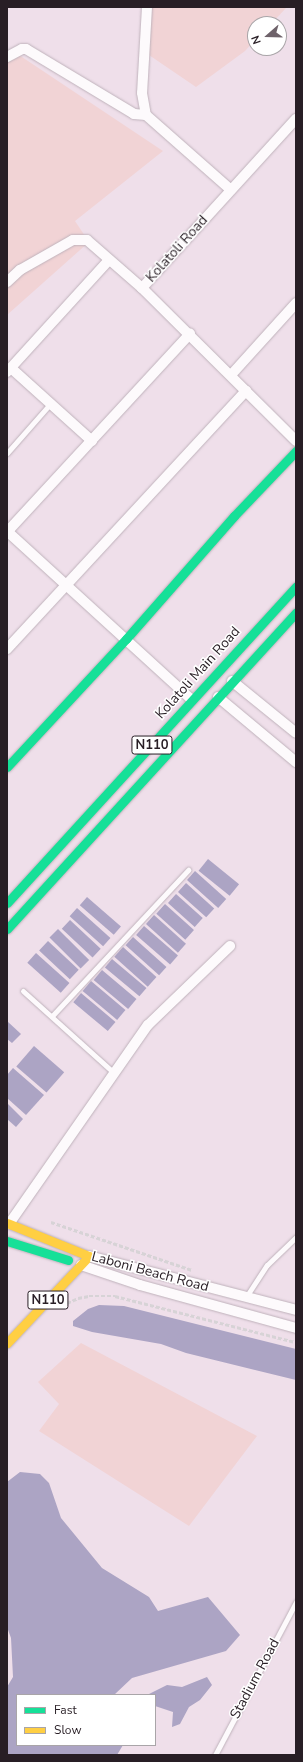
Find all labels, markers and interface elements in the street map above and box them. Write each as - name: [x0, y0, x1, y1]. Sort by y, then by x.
- north arrow: [247, 16, 287, 56]
- text: N: [248, 34, 265, 46]
- street label: Kolatoli Road: [143, 212, 211, 286]
- street label: Kolatoli Main Road: [152, 623, 244, 723]
- road number: N110: [131, 734, 173, 756]
- street label: Laboni Beach Road: [90, 1248, 210, 1296]
- road number: N110: [27, 1289, 69, 1311]
- street label: Stadium Road: [227, 1636, 283, 1722]
- legend: [16, 1694, 156, 1746]
- text: Fast: [54, 1702, 77, 1718]
- text: Slow: [54, 1722, 82, 1738]

